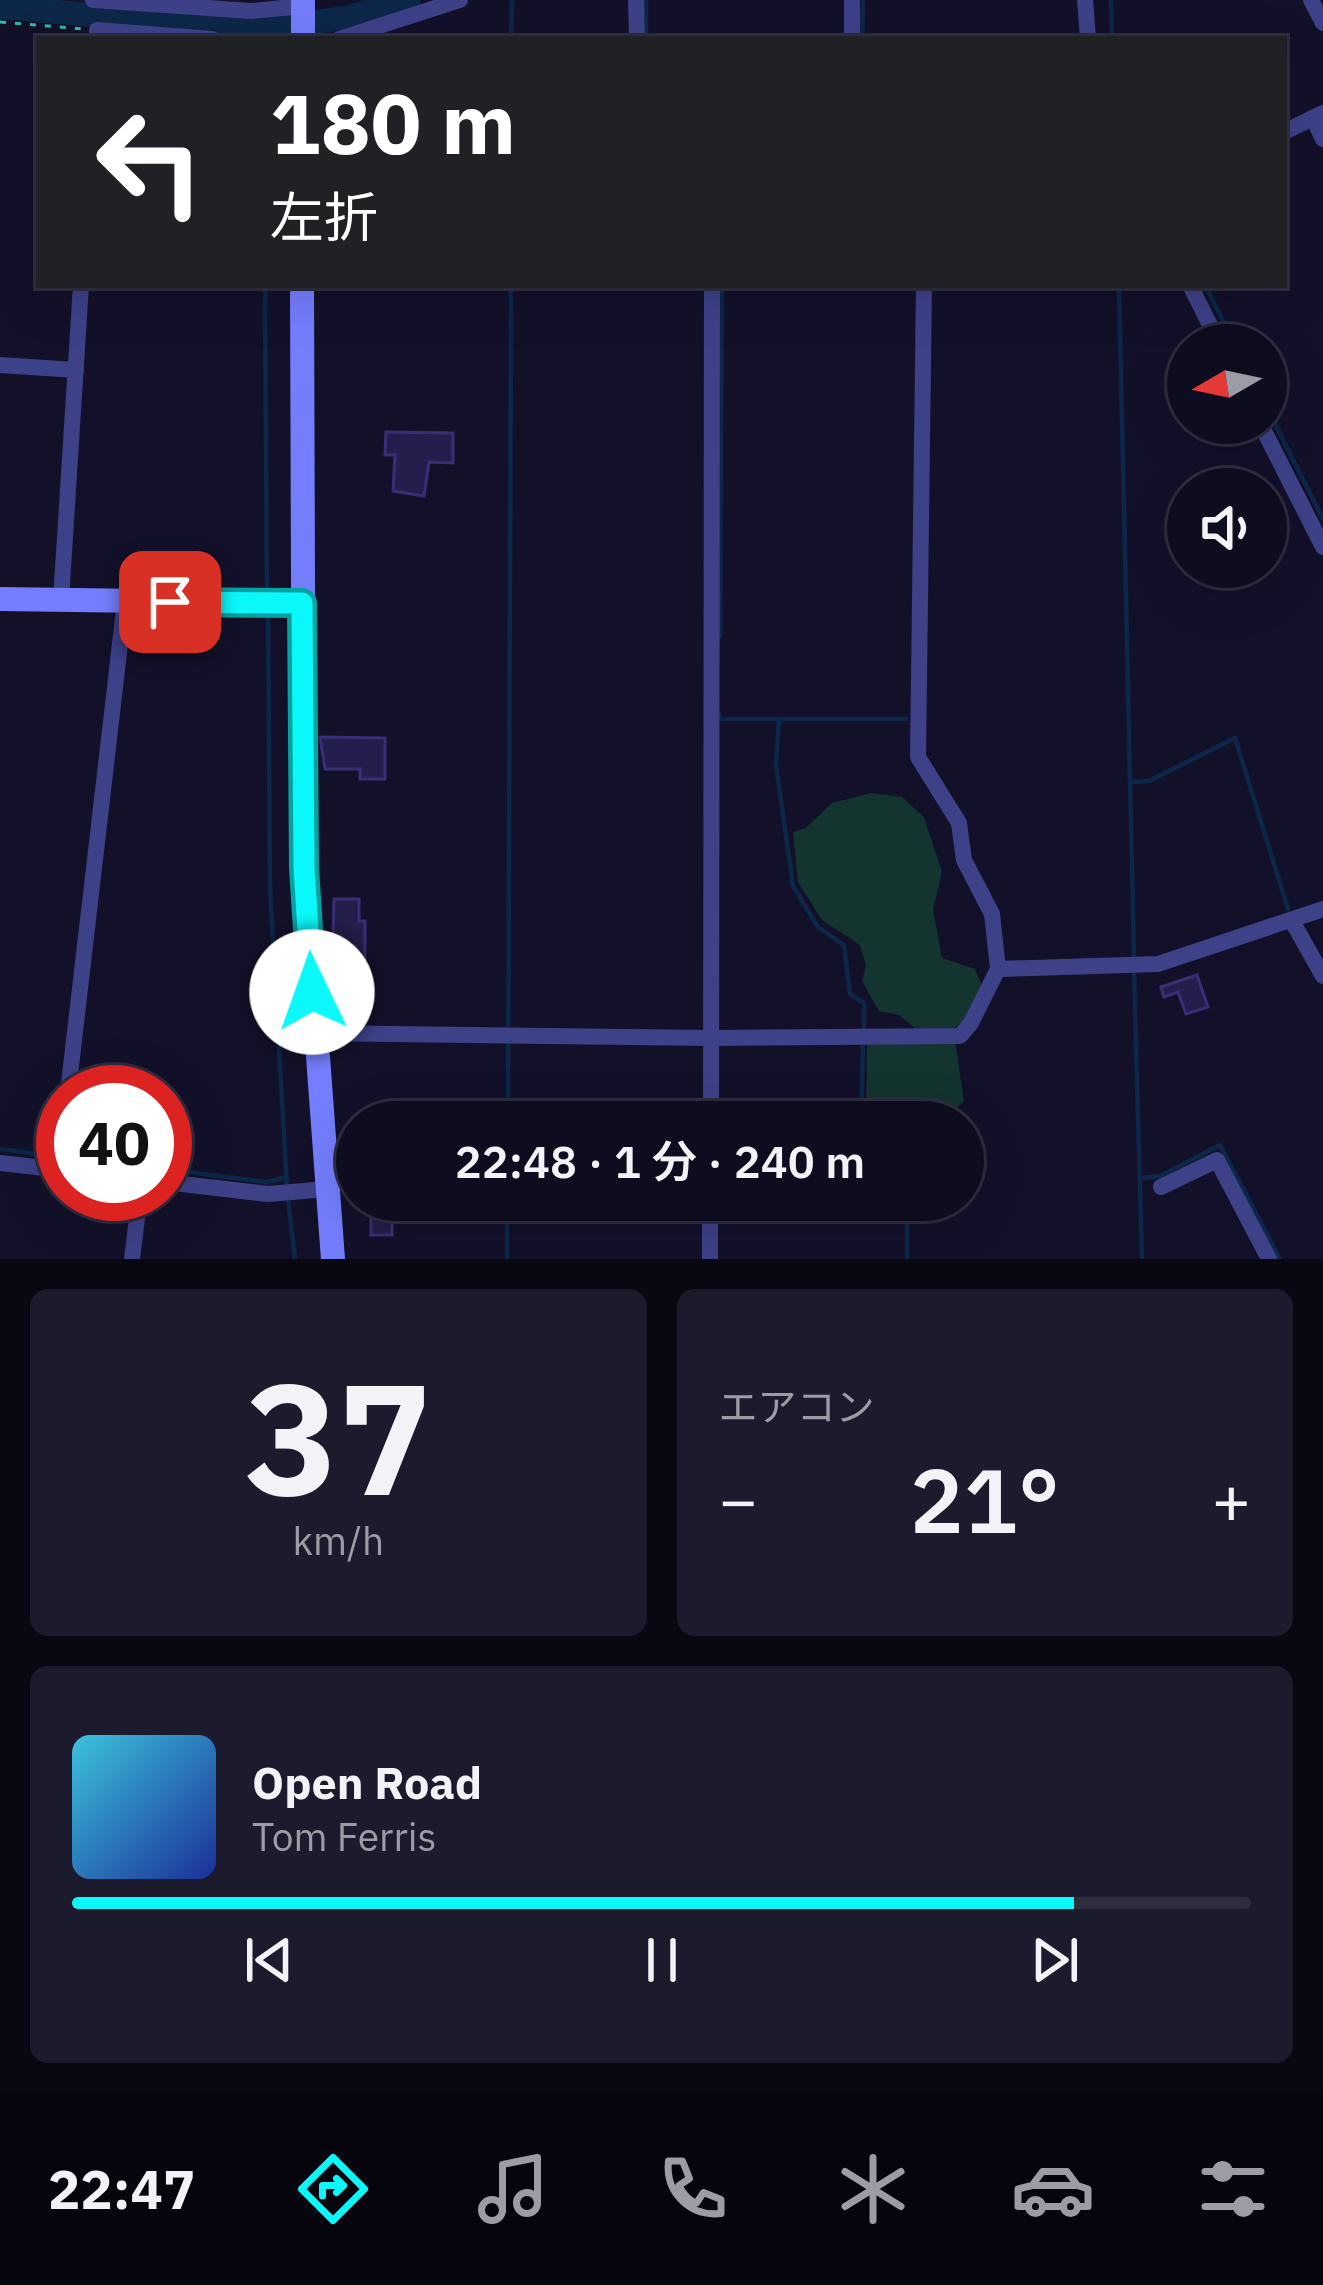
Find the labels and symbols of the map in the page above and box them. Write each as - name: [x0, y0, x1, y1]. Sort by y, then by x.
- north arrow: [1167, 324, 1287, 444]
- pin: [119, 551, 221, 653]
- position arrow: [249, 929, 375, 1055]
- speed limit sign: 40: [36, 1065, 192, 1221]

